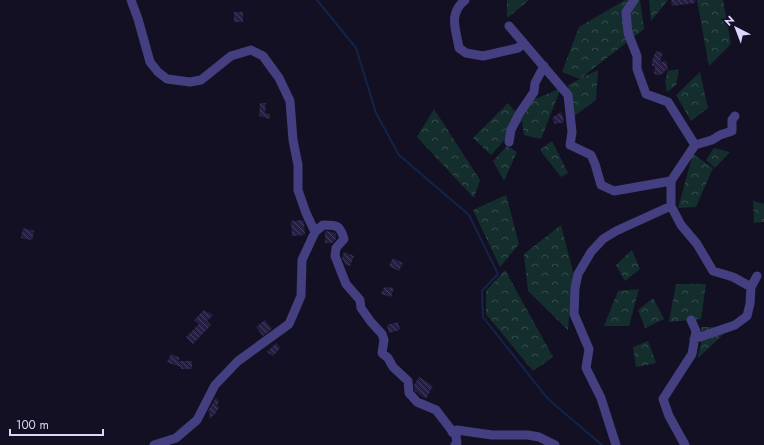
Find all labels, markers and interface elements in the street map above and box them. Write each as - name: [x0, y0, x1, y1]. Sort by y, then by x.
- north arrow: [716, 8, 756, 48]
- text: N: [721, 12, 738, 29]
- scale bar: [10, 411, 103, 437]
- text: 100 m: [16, 416, 49, 434]

